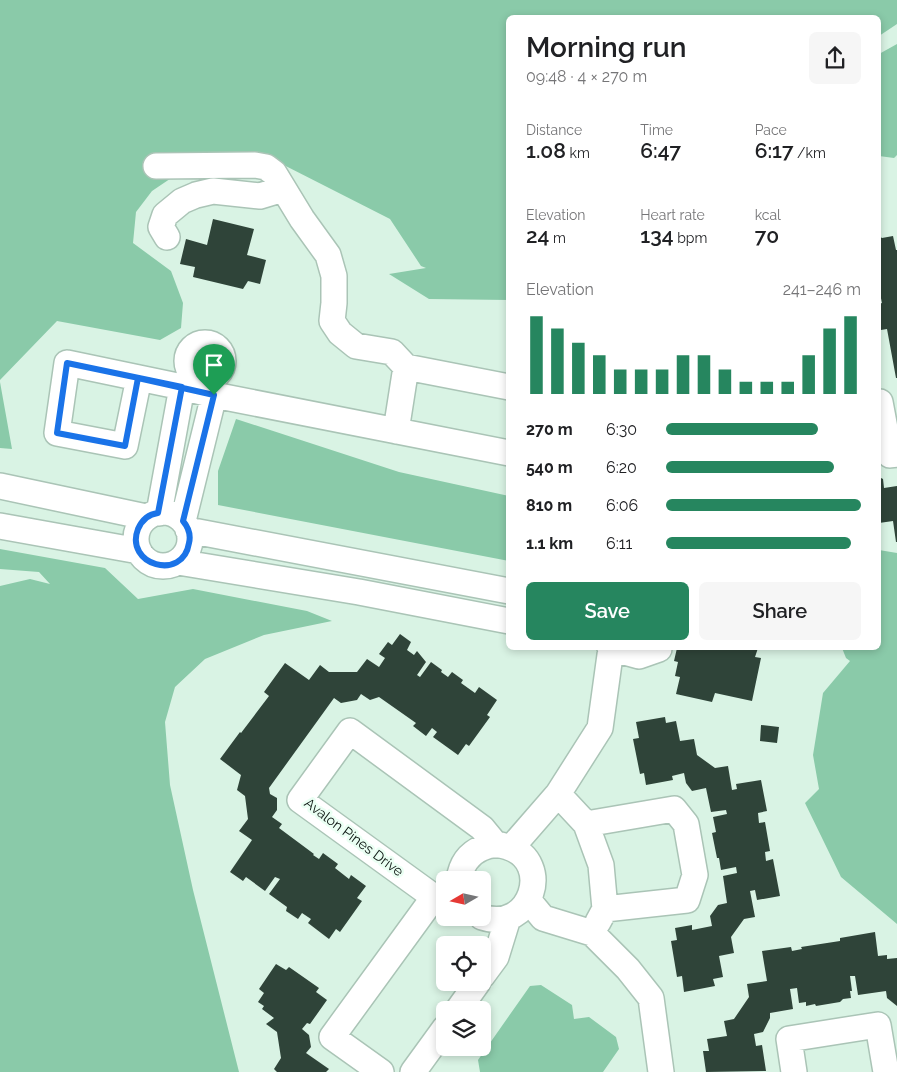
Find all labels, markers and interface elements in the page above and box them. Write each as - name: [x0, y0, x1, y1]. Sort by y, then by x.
- text: Morning run: [526, 31, 686, 64]
- button: share: [809, 32, 861, 84]
- text: 09:48 · 4 × 270 m: [526, 67, 647, 86]
- text: Distance: [526, 122, 582, 138]
- text: Time: [640, 122, 673, 138]
- text: Pace: [755, 122, 787, 138]
- text: 1.08: [526, 138, 566, 163]
- text: 6:47: [640, 138, 681, 163]
- text: 6:17: [755, 138, 794, 163]
- text: km: [566, 145, 590, 161]
- text: /km: [794, 145, 826, 161]
- text: Elevation: [526, 207, 585, 223]
- text: Heart rate: [640, 207, 705, 223]
- text: kcal: [755, 207, 781, 223]
- text: 24: [526, 223, 549, 248]
- text: 134: [640, 223, 674, 248]
- text: 70: [755, 223, 779, 248]
- text: m: [549, 230, 566, 246]
- text: bpm: [674, 230, 707, 246]
- text: Elevation: [526, 280, 594, 299]
- text: 241–246 m: [783, 280, 861, 299]
- pin: [193, 344, 235, 395]
- icon: arrive: [200, 351, 228, 379]
- text: 270 m: [526, 420, 573, 439]
- text: 6:30: [606, 420, 637, 439]
- text: 540 m: [526, 458, 573, 477]
- text: 6:20: [606, 458, 637, 477]
- text: 810 m: [526, 496, 572, 515]
- text: 6:06: [606, 496, 638, 515]
- text: 1.1 km: [526, 534, 573, 553]
- text: 6:11: [606, 534, 632, 553]
- button: Save: [526, 582, 689, 640]
- button: Share: [699, 582, 861, 640]
- street label: Avalon Pines Drive: [301, 795, 407, 879]
- north arrow: [436, 871, 491, 926]
- map controls: [436, 871, 491, 1056]
- button: locate: [436, 936, 491, 991]
- button: layers: [436, 1001, 491, 1056]

